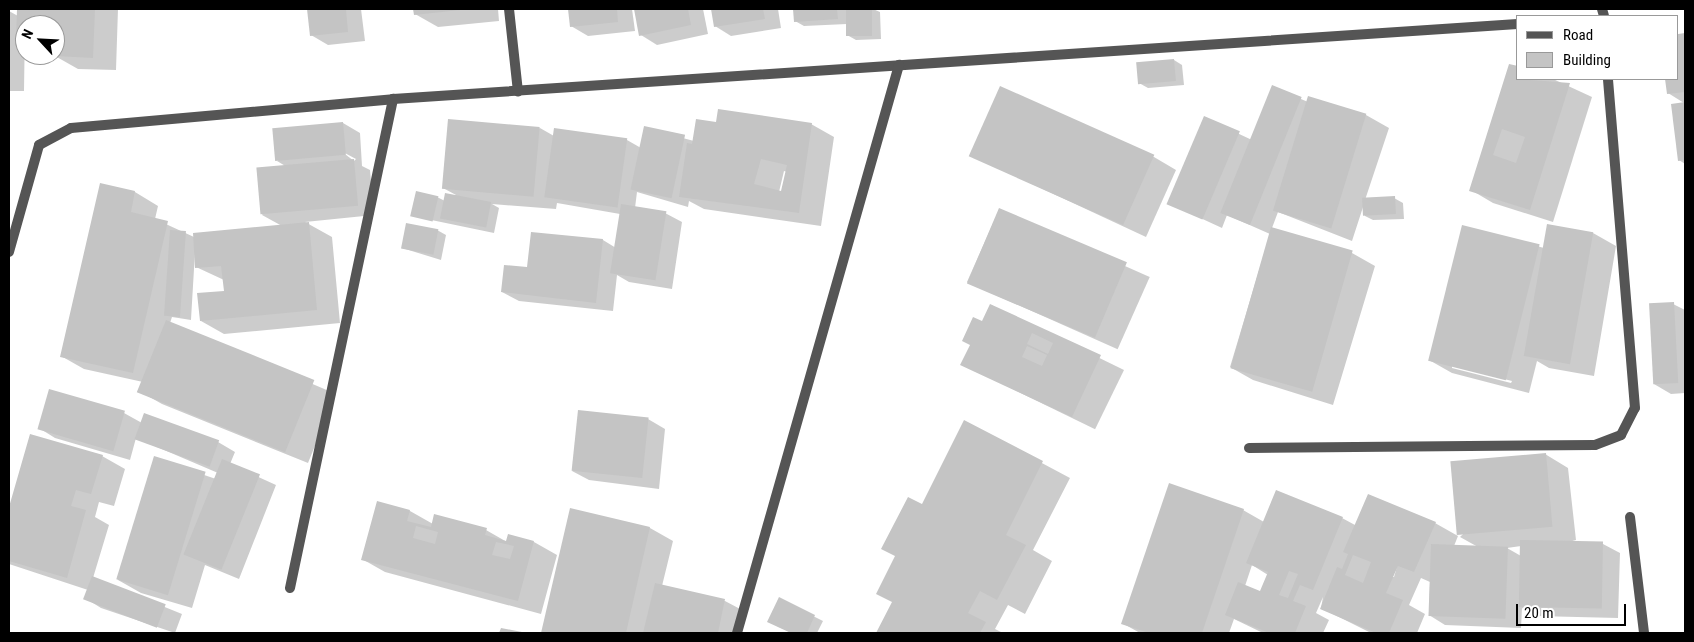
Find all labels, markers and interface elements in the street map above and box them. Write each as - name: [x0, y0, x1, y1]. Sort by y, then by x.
- north arrow: [15, 15, 65, 65]
- legend: [1516, 15, 1679, 80]
- text: Road: [1563, 26, 1593, 44]
- text: N: [18, 27, 36, 41]
- text: Building: [1563, 51, 1611, 69]
- scale bar: [1519, 594, 1629, 626]
- text: 20 m: [1524, 604, 1554, 622]

